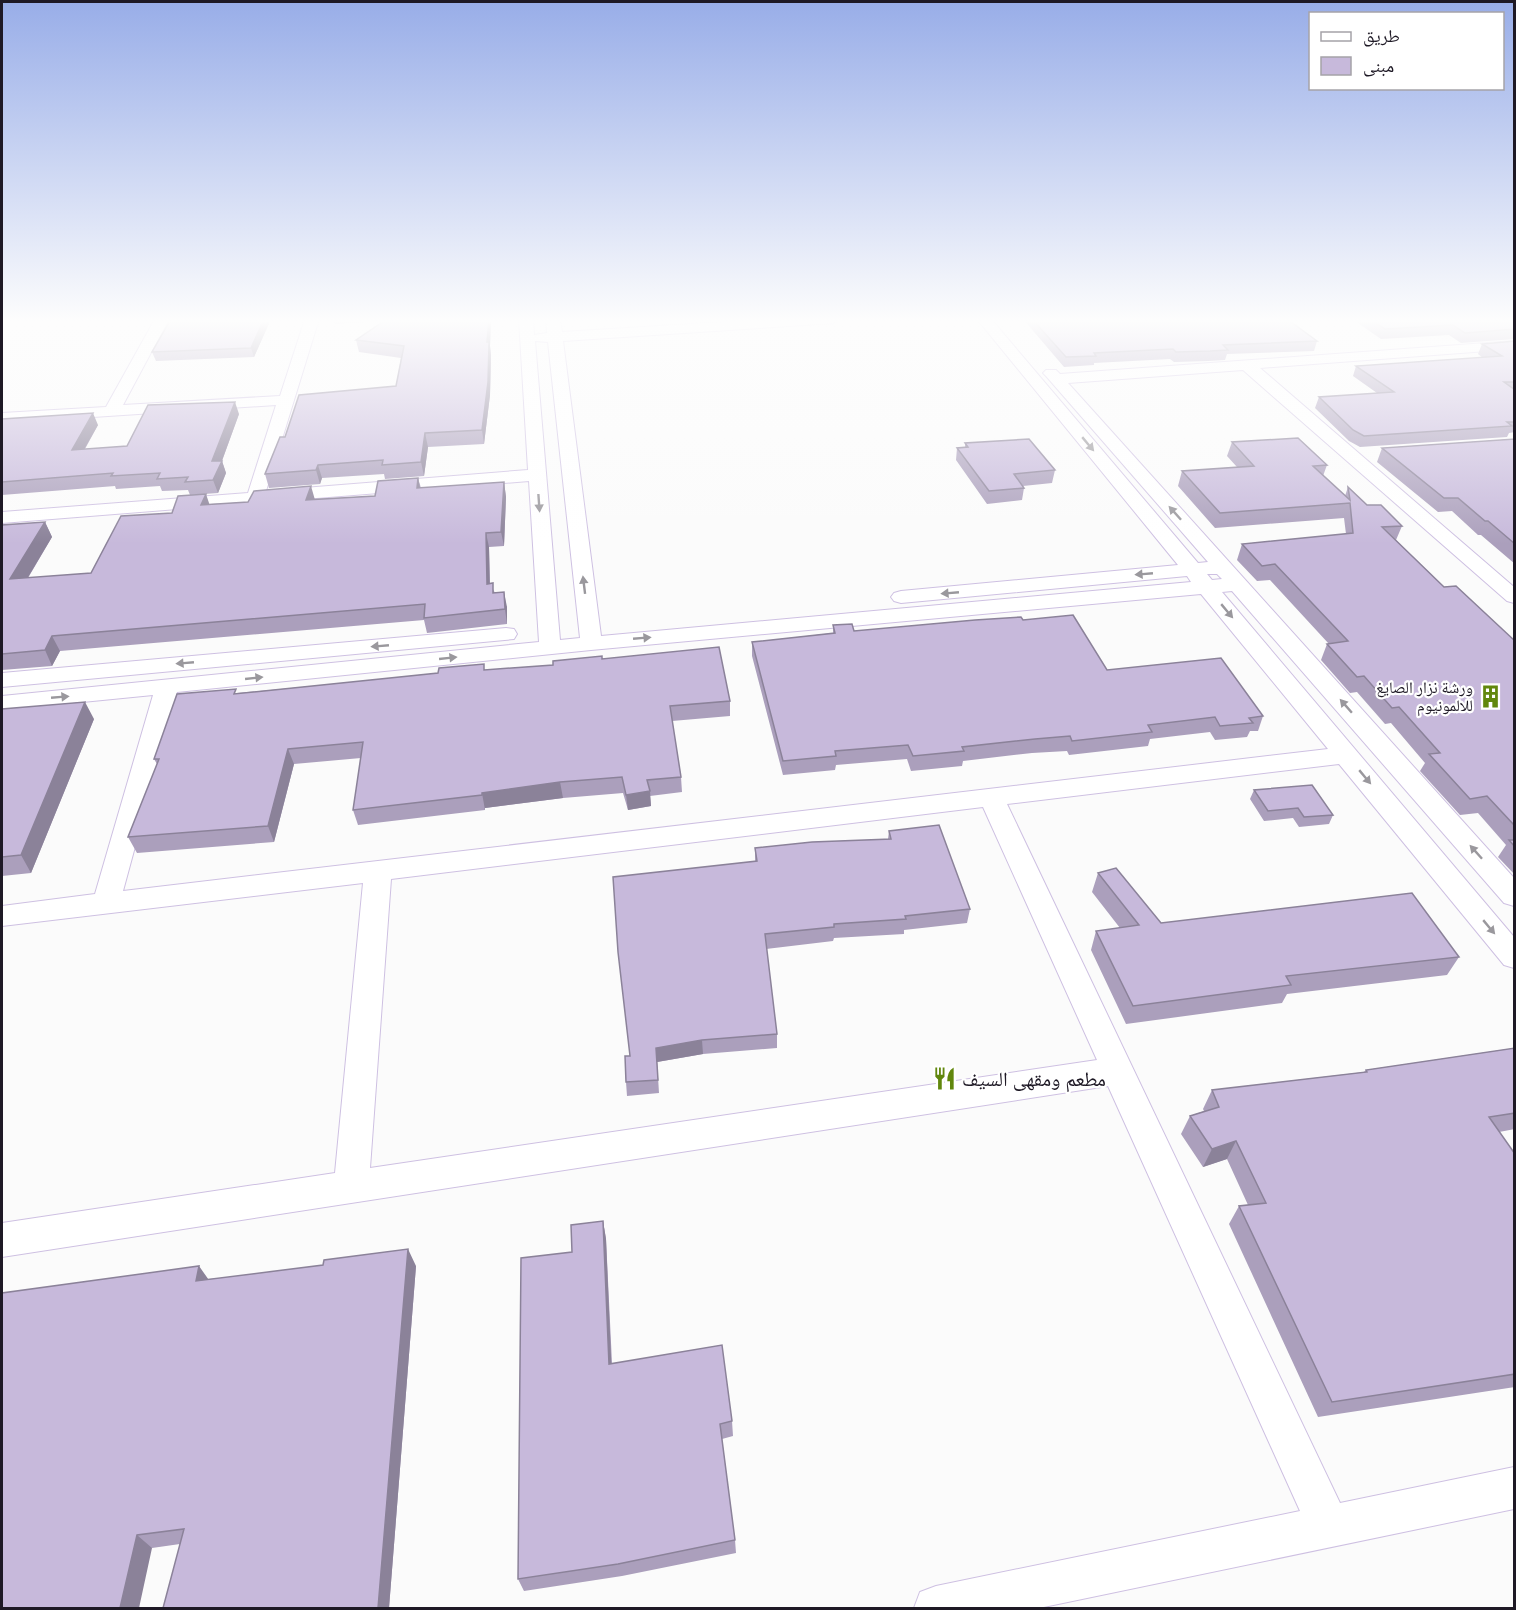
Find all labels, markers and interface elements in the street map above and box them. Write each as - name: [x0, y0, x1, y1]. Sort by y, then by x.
- legend: [1309, 12, 1504, 90]
- text: طريق: [1363, 26, 1400, 47]
- text: مبنى: [1363, 56, 1394, 77]
- one-way arrow: [1082, 437, 1094, 452]
- one-way arrow: [535, 493, 544, 512]
- one-way arrow: [1169, 506, 1182, 521]
- one-way arrow: [1135, 569, 1154, 579]
- one-way arrow: [580, 575, 589, 594]
- one-way arrow: [941, 588, 960, 597]
- one-way arrow: [1220, 603, 1233, 619]
- one-way arrow: [632, 633, 651, 643]
- one-way arrow: [370, 641, 389, 651]
- one-way arrow: [438, 653, 457, 663]
- one-way arrow: [176, 658, 195, 668]
- one-way arrow: [244, 673, 263, 683]
- place label: ورشة نزار الصايغ للالمونيوم: [1376, 679, 1473, 716]
- building icon: ورشة نزار الصايغ للالمونيوم: [1478, 683, 1504, 709]
- one-way arrow: [50, 692, 69, 702]
- one-way arrow: [1340, 698, 1353, 714]
- one-way arrow: [1358, 769, 1371, 785]
- one-way arrow: [1470, 845, 1483, 860]
- one-way arrow: [1482, 919, 1495, 934]
- restaurant icon: مطعم ومقهى السيف: [931, 1066, 957, 1092]
- place label: مطعم ومقهى السيف: [962, 1068, 1106, 1093]

